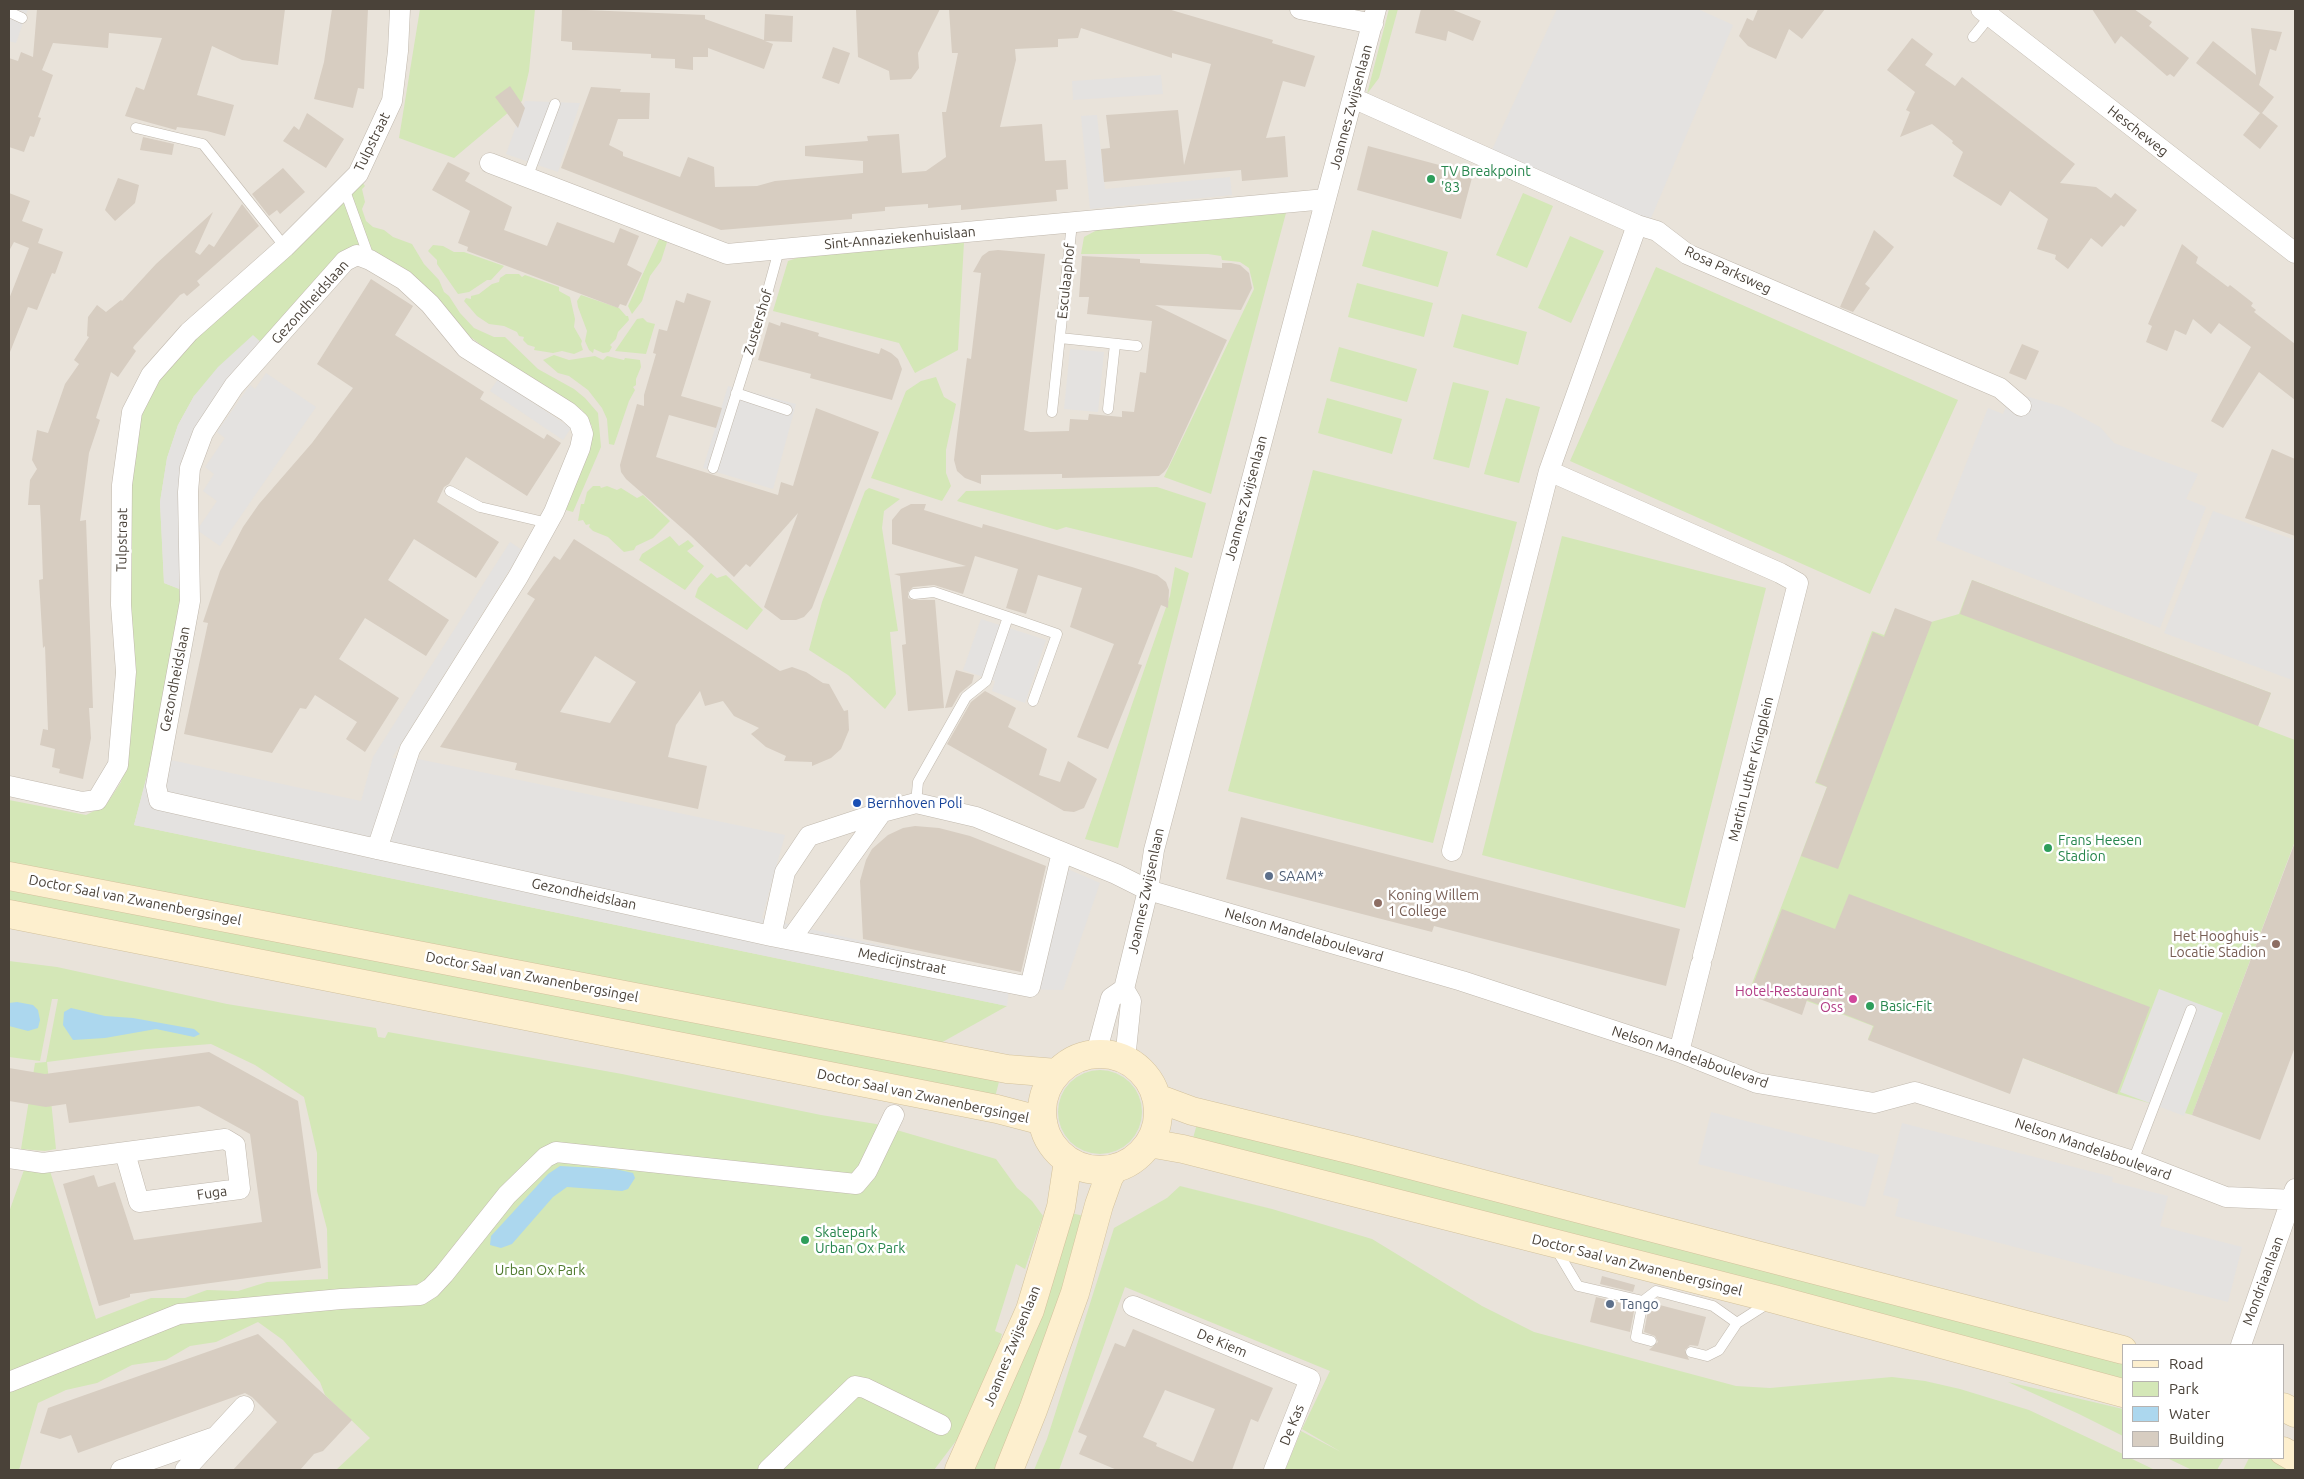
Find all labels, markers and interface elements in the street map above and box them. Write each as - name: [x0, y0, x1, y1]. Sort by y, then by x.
- street label: Joannes Zwijsenlaan: [1326, 43, 1376, 171]
- street label: Hescheweg: [2104, 102, 2172, 160]
- street label: Tulpstraat: [350, 110, 394, 174]
- place label: TV Breakpoint '83: [1441, 163, 1531, 196]
- marker: TV Breakpoint '83: [1425, 173, 1437, 185]
- street label: Sint-Annaziekenhuislaan: [824, 223, 976, 253]
- street label: Esculaaphof: [1054, 242, 1078, 320]
- street label: Rosa Parksweg: [1682, 243, 1774, 297]
- street label: Gezondheidslaan: [268, 257, 352, 347]
- street label: Zustershof: [740, 287, 776, 357]
- street label: Joannes Zwijsenlaan: [1221, 434, 1271, 562]
- street label: Tulpstraat: [113, 508, 131, 572]
- street label: Gezondheidslaan: [157, 625, 193, 733]
- street label: Martin Luther Kingplein: [1725, 695, 1777, 843]
- place label: Bernhoven Poli: [867, 795, 962, 811]
- marker: Bernhoven Poli: [851, 797, 863, 809]
- street label: Joannes Zwijsenlaan: [1124, 826, 1168, 956]
- place label: Frans Heesen Stadion: [2058, 832, 2142, 864]
- marker: Frans Heesen Stadion: [2042, 842, 2054, 854]
- place label: SAAM*: [1279, 868, 1324, 884]
- marker: SAAM*: [1263, 870, 1275, 882]
- street label: Doctor Saal van Zwanenbergsingel: [27, 871, 243, 929]
- street label: Gezondheidslaan: [530, 875, 638, 913]
- place label: Koning Willem 1 College: [1388, 887, 1479, 920]
- marker: Koning Willem 1 College: [1372, 897, 1384, 909]
- street label: Nelson Mandelaboulevard: [1223, 904, 1385, 966]
- place label: Het Hooghuis - Locatie Stadion: [2169, 928, 2266, 960]
- marker: Het Hooghuis - Locatie Stadion: [2270, 938, 2282, 950]
- street label: Medicijnstraat: [856, 944, 948, 978]
- street label: Doctor Saal van Zwanenbergsingel: [424, 948, 640, 1006]
- place label: Hotel-Restaurant Oss: [1735, 983, 1843, 1016]
- marker: Hotel-Restaurant Oss: [1847, 993, 1859, 1005]
- place label: Basic-Fit: [1880, 998, 1932, 1014]
- marker: Basic-Fit: [1864, 1000, 1876, 1012]
- street label: Nelson Mandelaboulevard: [1610, 1022, 1770, 1092]
- street label: Doctor Saal van Zwanenbergsingel: [815, 1065, 1031, 1127]
- street label: Nelson Mandelaboulevard: [2013, 1114, 2173, 1184]
- street label: Fuga: [196, 1183, 228, 1203]
- place label: Skatepark Urban Ox Park: [815, 1224, 905, 1256]
- street label: Doctor Saal van Zwanenbergsingel: [1530, 1231, 1744, 1299]
- marker: Skatepark Urban Ox Park: [799, 1234, 811, 1246]
- street label: Mondriaanlaan: [2239, 1234, 2287, 1328]
- park label: Urban Ox Park: [495, 1262, 585, 1278]
- street label: Joannes Zwijsenlaan: [980, 1283, 1044, 1409]
- place label: Tango: [1620, 1296, 1659, 1312]
- marker: Tango: [1604, 1298, 1616, 1310]
- street label: De Kiem: [1194, 1325, 1250, 1361]
- legend: [2122, 1344, 2284, 1459]
- text: Road: [2169, 1355, 2204, 1372]
- text: Park: [2169, 1380, 2199, 1397]
- street label: De Kas: [1276, 1402, 1308, 1448]
- text: Water: [2169, 1405, 2210, 1422]
- text: Building: [2169, 1430, 2224, 1447]

